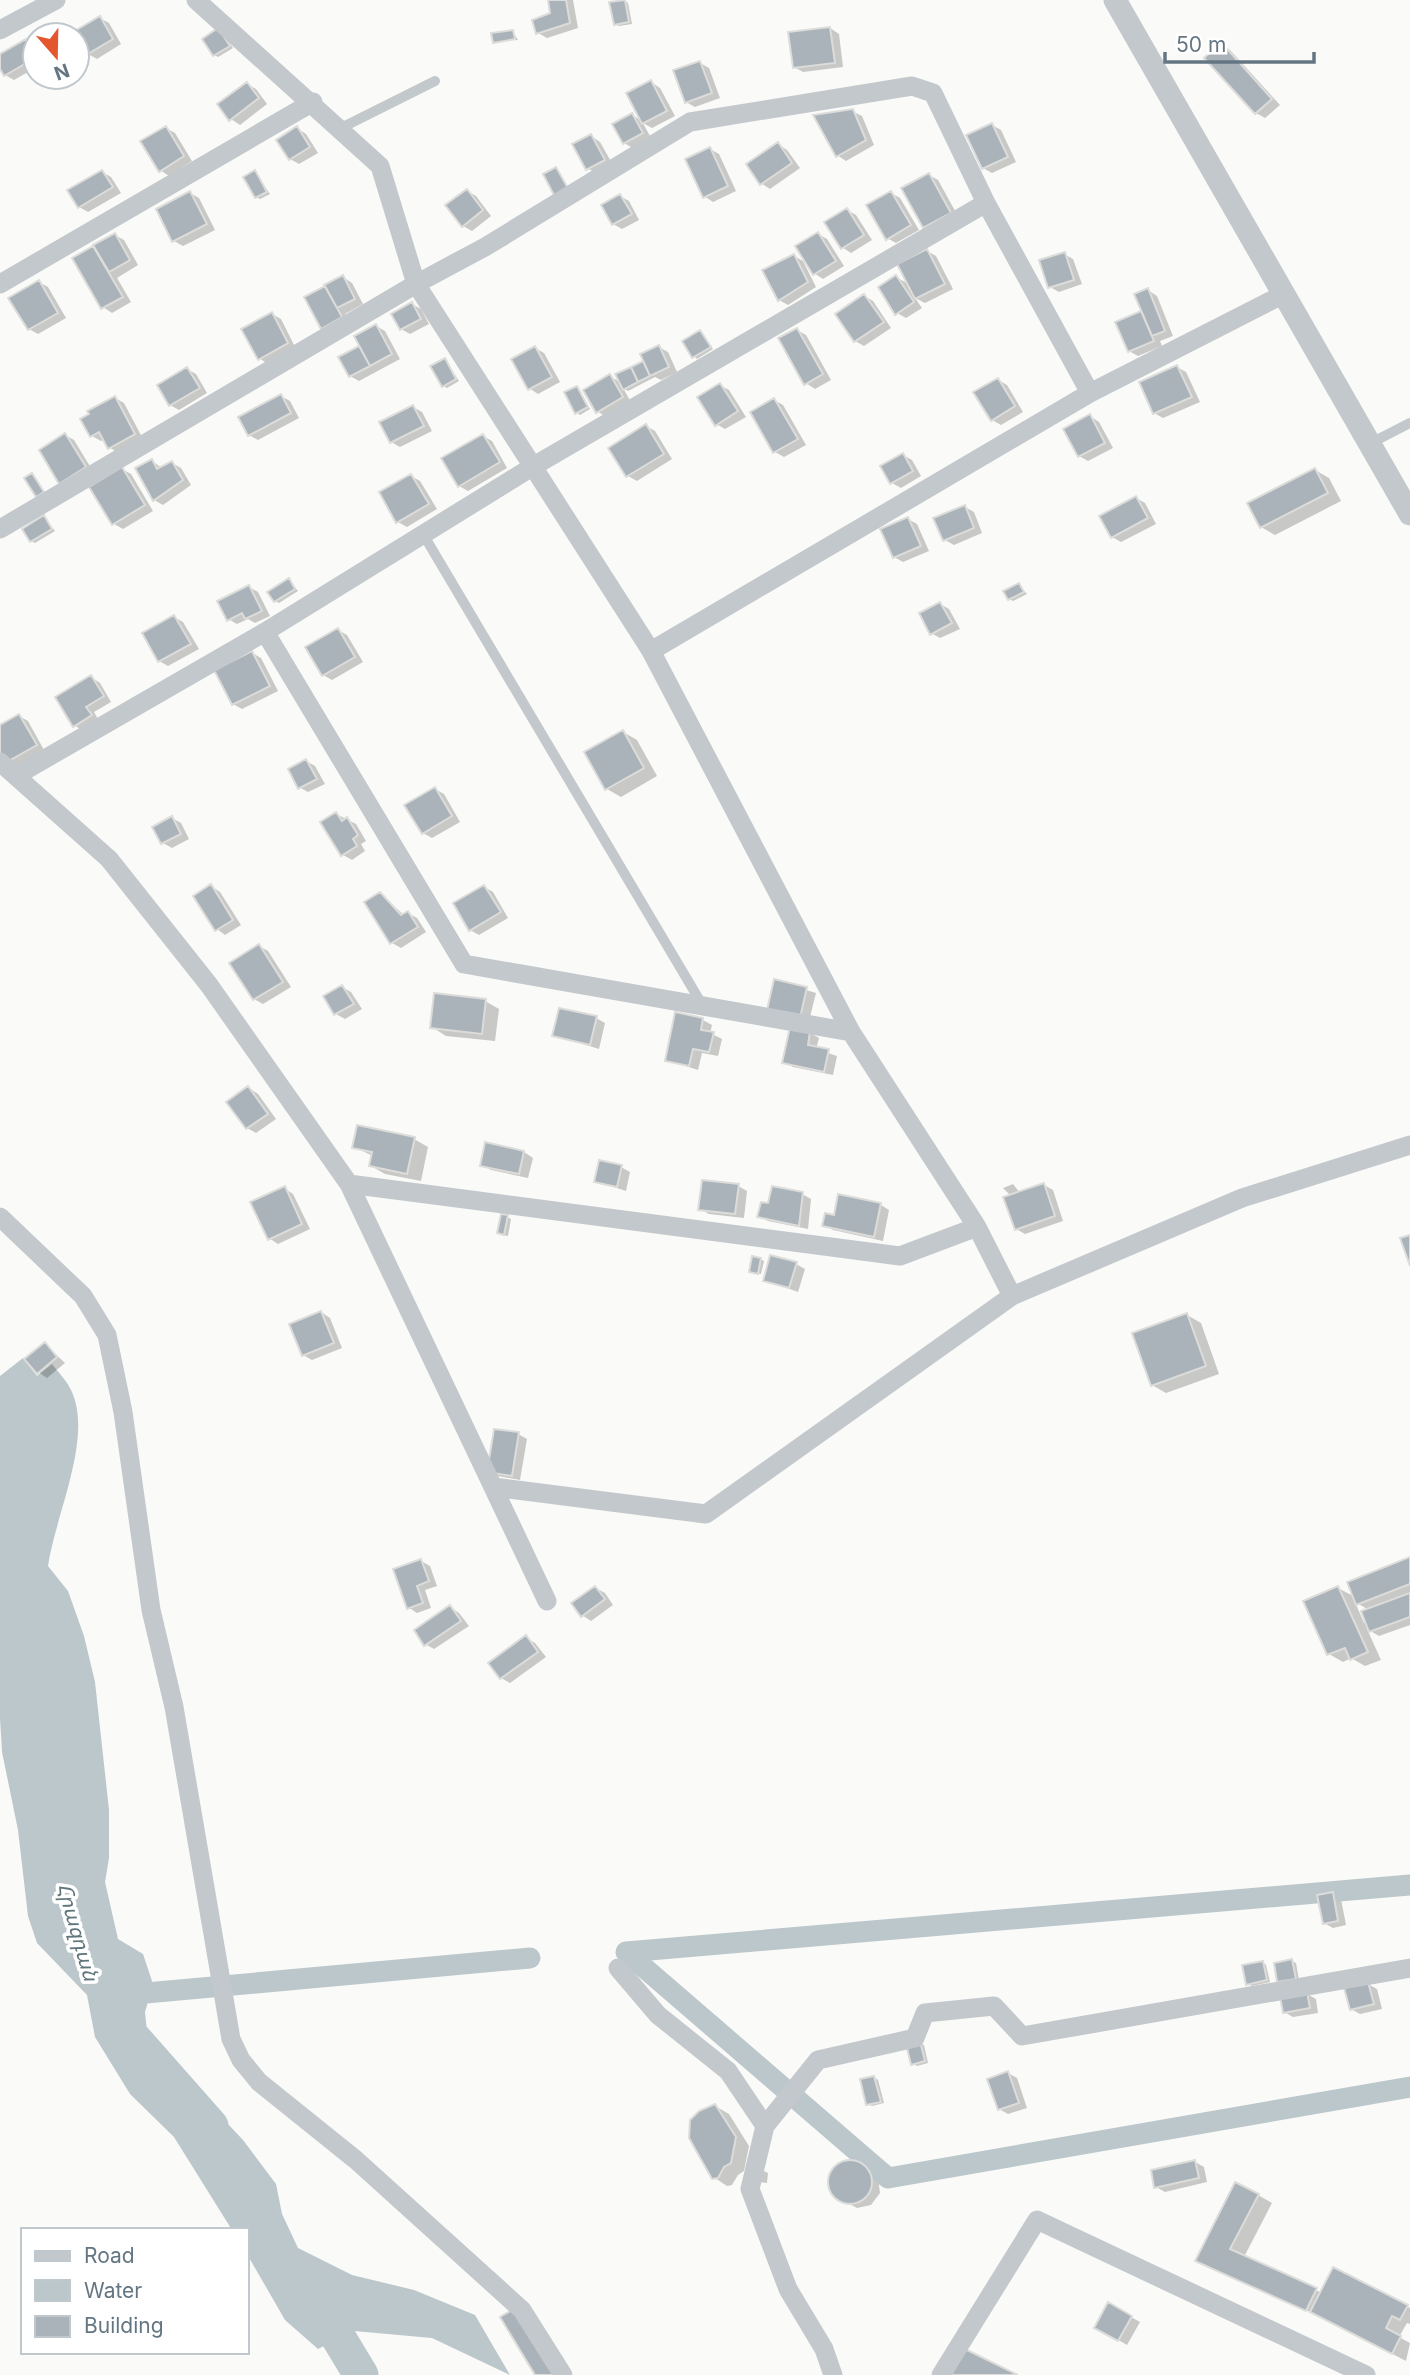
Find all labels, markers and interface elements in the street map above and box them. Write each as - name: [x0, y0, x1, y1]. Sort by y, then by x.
- north arrow: [21, 21, 91, 91]
- scale bar: [1165, 21, 1314, 65]
- text: 50 m: [1176, 32, 1226, 57]
- text: N: [51, 58, 72, 85]
- water label: Հրազդան: [52, 1880, 104, 1985]
- legend: [21, 2228, 248, 2354]
- text: Road: [84, 2243, 135, 2268]
- text: Water: [84, 2278, 142, 2303]
- text: Building: [84, 2313, 164, 2338]

